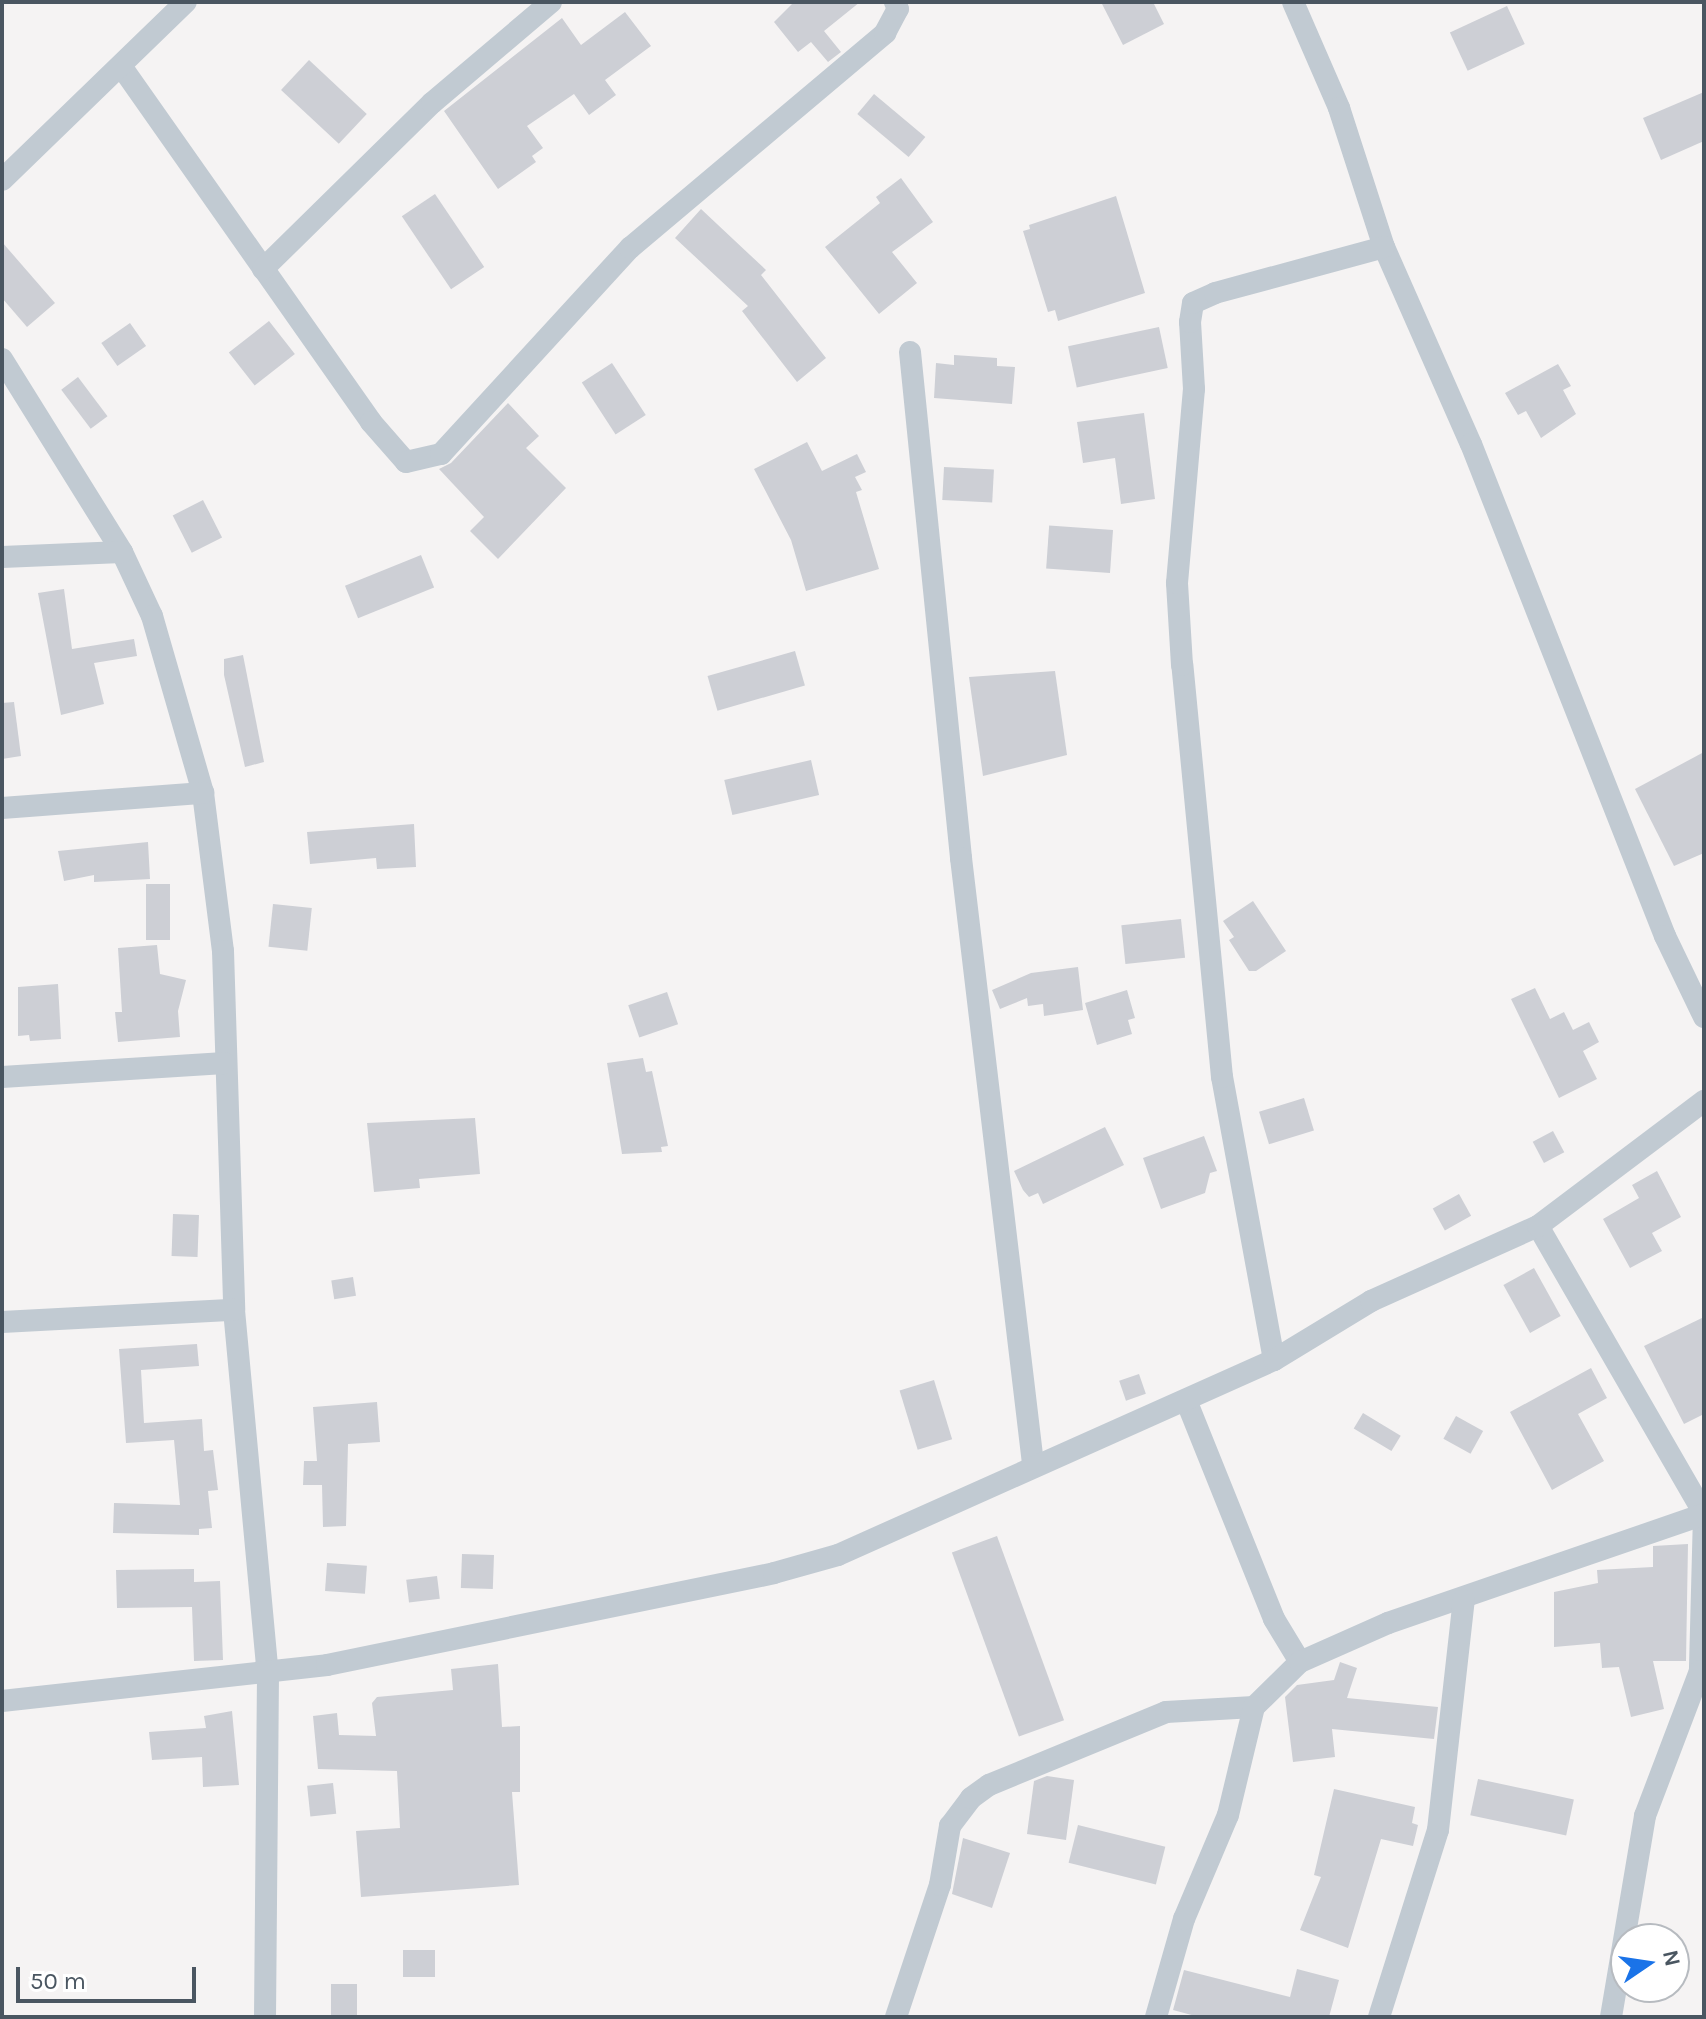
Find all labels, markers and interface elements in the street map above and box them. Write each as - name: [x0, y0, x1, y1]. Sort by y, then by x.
- north arrow: [1610, 1923, 1690, 2003]
- text: N: [1657, 1947, 1686, 1969]
- scale bar: [20, 1951, 200, 2001]
- text: 50 m: [30, 1967, 86, 1995]

